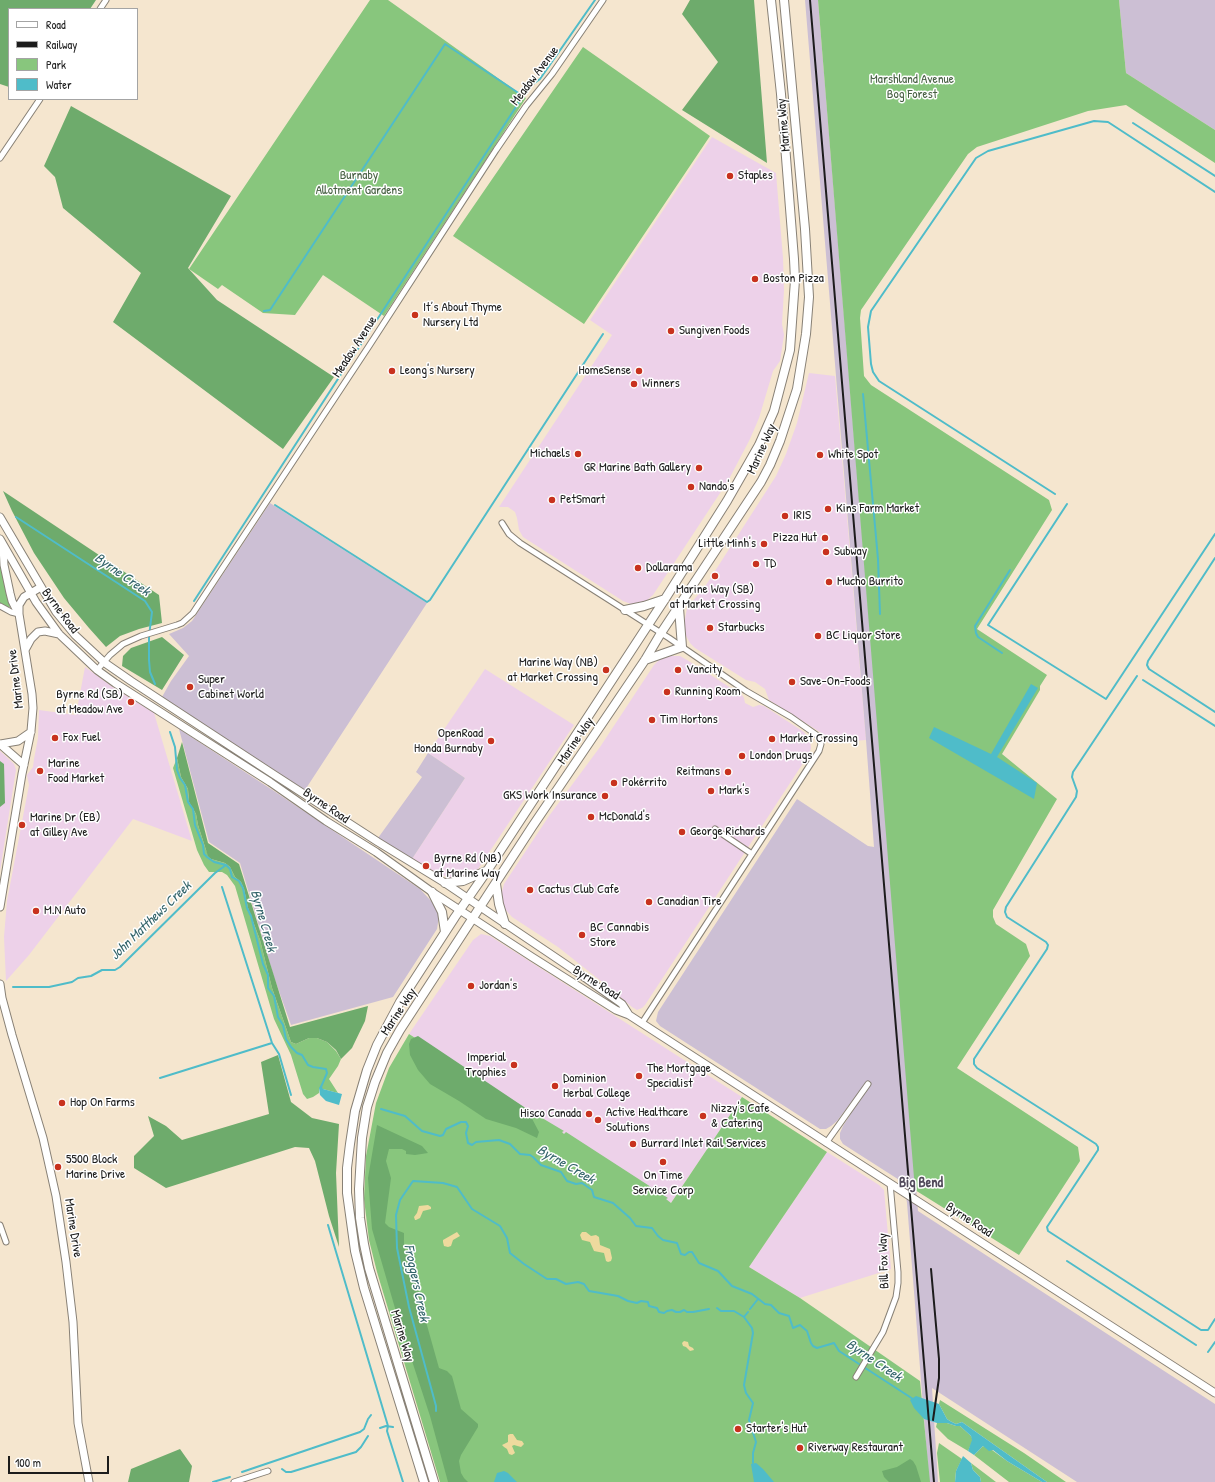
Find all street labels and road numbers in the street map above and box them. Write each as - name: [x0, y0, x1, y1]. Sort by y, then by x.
- street label: Meadow Avenue: [508, 43, 562, 109]
- street label: Marine Way: [774, 98, 794, 152]
- street label: Meadow Avenue: [329, 313, 381, 381]
- street label: Marine Way: [744, 421, 780, 477]
- street label: Byrne Road: [38, 585, 82, 637]
- street label: Marine Drive: [5, 649, 27, 709]
- street label: Marine Way: [555, 715, 597, 767]
- street label: Byrne Road: [300, 785, 352, 827]
- street label: Byrne Road: [570, 962, 622, 1004]
- street label: Marine Way: [378, 985, 420, 1039]
- street label: Marine Drive: [61, 1198, 85, 1258]
- street label: Byrne Road: [943, 1199, 995, 1241]
- street label: Bill Fox Way: [875, 1233, 893, 1289]
- street label: Marine Way: [387, 1308, 417, 1364]

